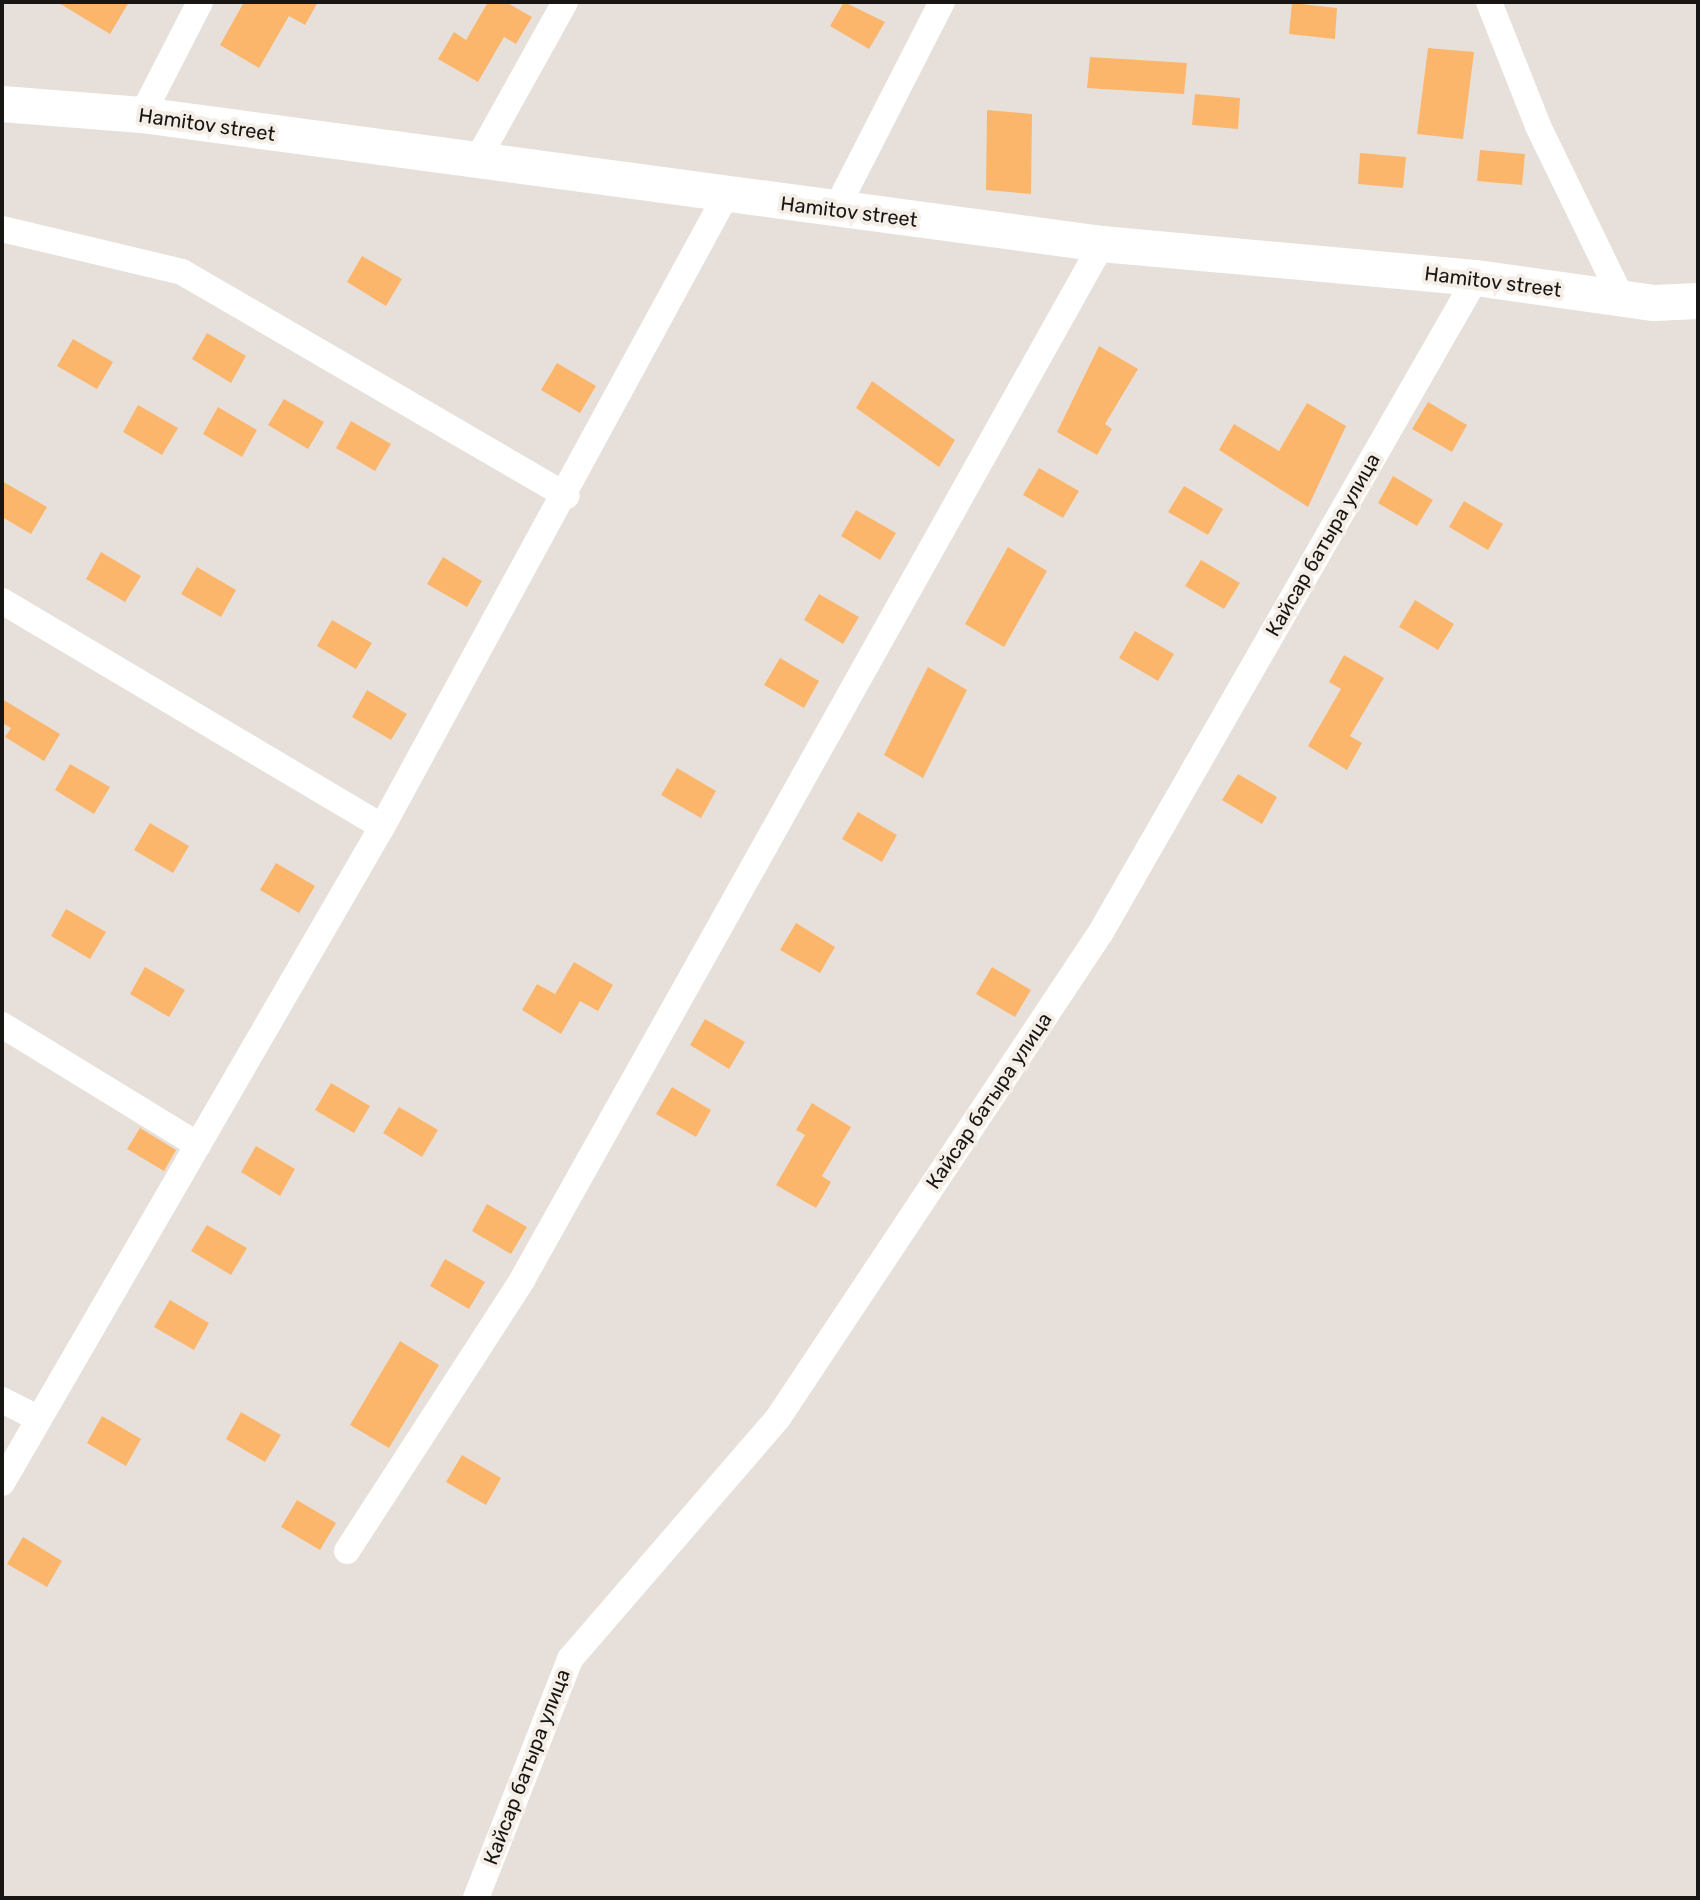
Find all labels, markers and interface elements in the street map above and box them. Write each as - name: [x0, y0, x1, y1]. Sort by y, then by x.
- street label: Hamitov street: [137, 103, 277, 147]
- street label: Hamitov street: [779, 192, 919, 232]
- street label: Hamitov street: [1423, 262, 1563, 302]
- street label: Кайсар батыра улица: [1261, 449, 1385, 641]
- street label: Кайсар батыра улица: [921, 1008, 1057, 1194]
- street label: Кайсар батыра улица: [479, 1666, 575, 1868]

